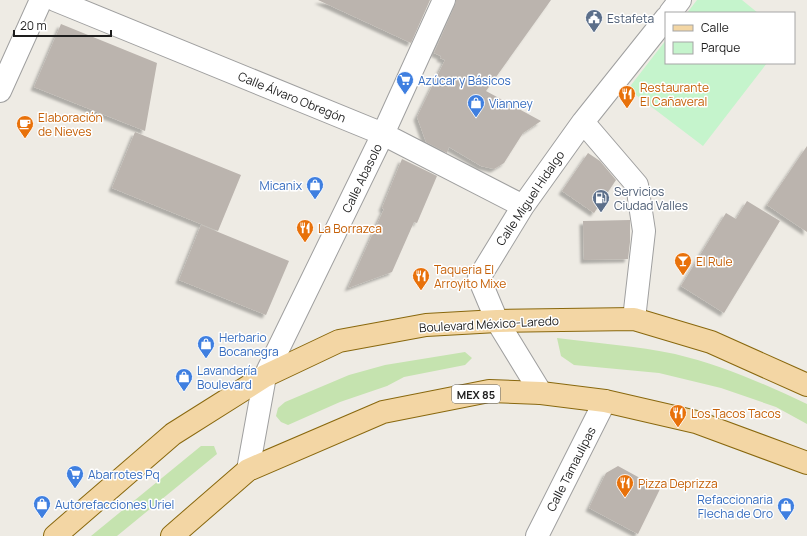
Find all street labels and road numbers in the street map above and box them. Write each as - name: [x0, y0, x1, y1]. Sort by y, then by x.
- street label: Calle Álvaro Obregón: [235, 68, 349, 126]
- street label: Calle Abasolo: [338, 141, 386, 215]
- street label: Calle Miguel Hidalgo: [492, 147, 568, 249]
- street label: Boulevard México-Laredo: [419, 312, 559, 336]
- road number: MEX 85: [452, 385, 500, 403]
- street label: Calle Tamaulipas: [542, 424, 600, 514]

